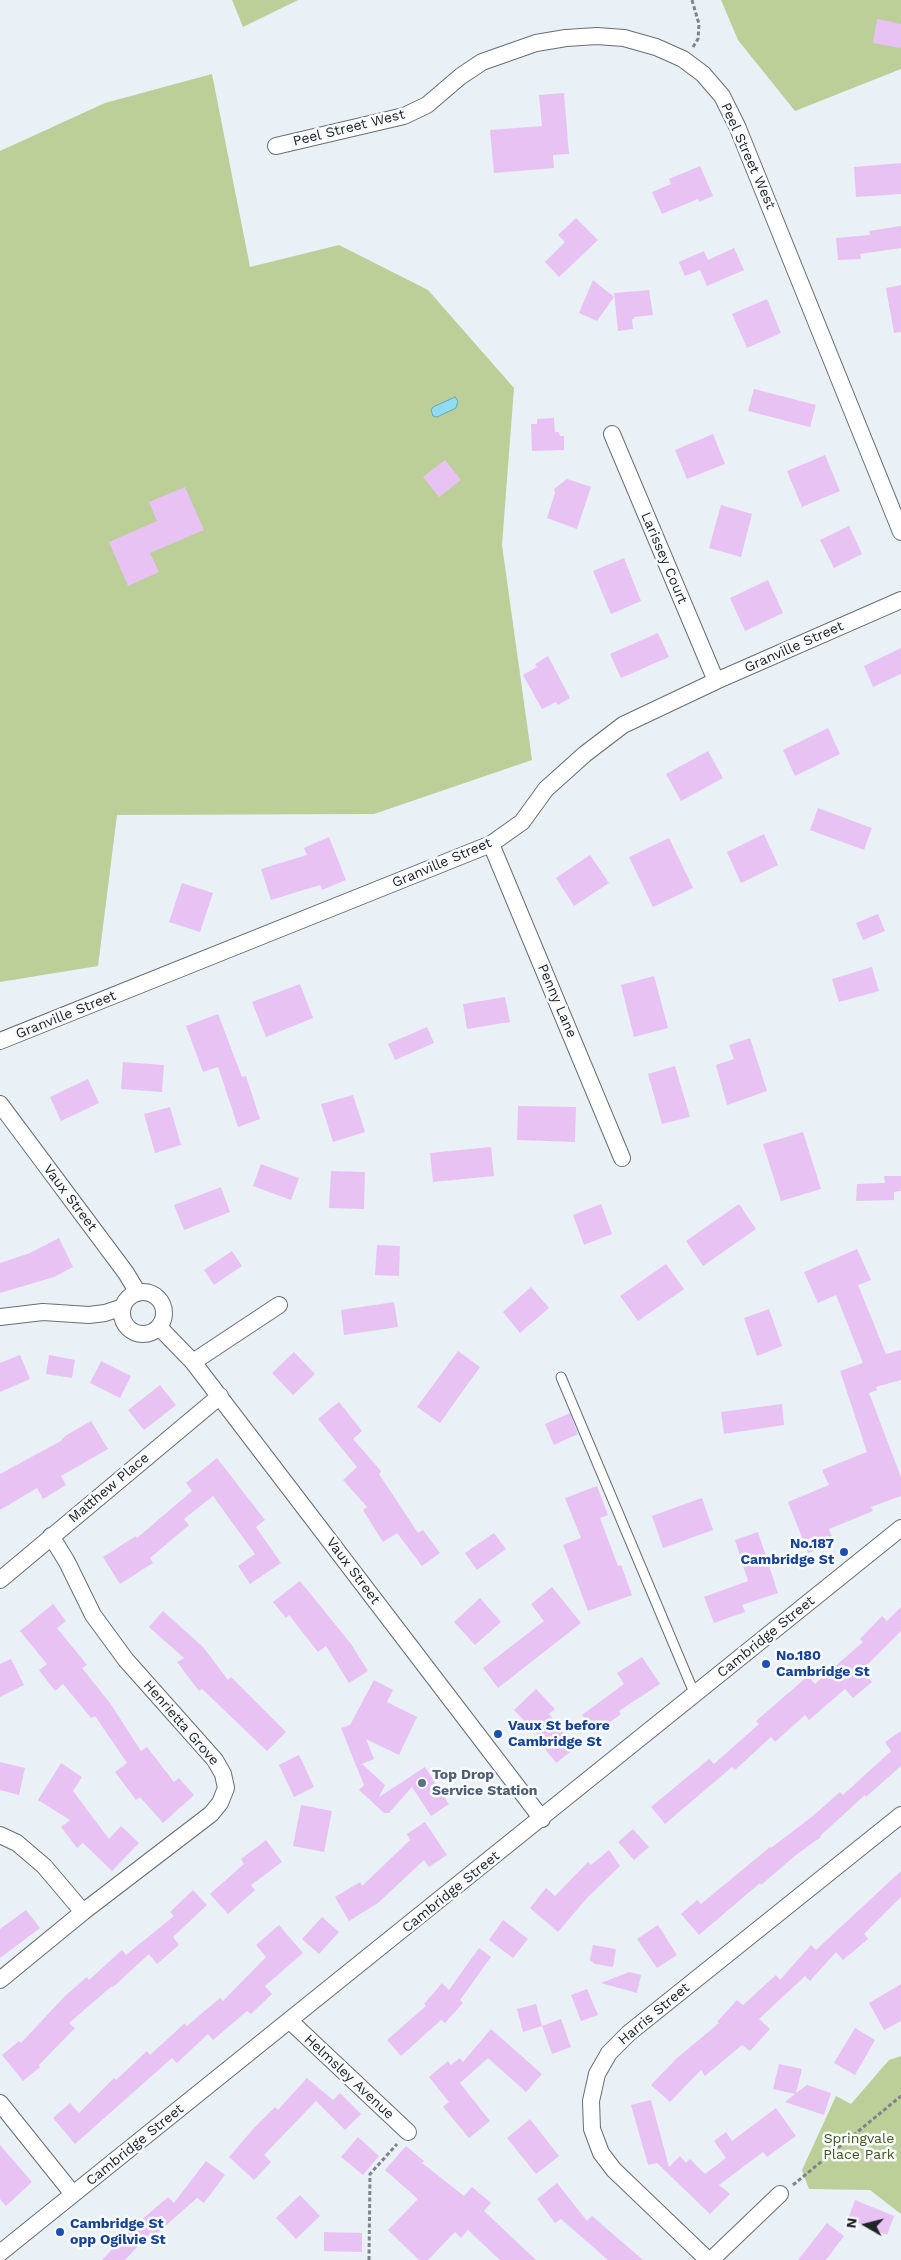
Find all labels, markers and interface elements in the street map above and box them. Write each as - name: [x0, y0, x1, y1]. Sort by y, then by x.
- street label: Peel Street West: [717, 100, 779, 212]
- street label: Peel Street West: [291, 106, 407, 150]
- street label: Larissey Court: [637, 510, 691, 606]
- street label: Granville Street: [742, 618, 846, 676]
- street label: Granville Street: [390, 834, 494, 892]
- street label: Penny Lane: [534, 962, 580, 1040]
- street label: Granville Street: [13, 987, 119, 1043]
- street label: Vaux Street: [39, 1161, 101, 1235]
- street label: Matthew Place: [65, 1449, 153, 1527]
- street label: Vaux Street: [322, 1534, 384, 1608]
- place label: No.187 Cambridge St: [740, 1536, 834, 1568]
- marker: No.187 Cambridge St: [838, 1546, 850, 1558]
- street label: Cambridge Street: [714, 1593, 818, 1681]
- place label: No.180 Cambridge St: [776, 1648, 870, 1680]
- marker: No.180 Cambridge St: [760, 1658, 772, 1670]
- street label: Henrietta Grove: [140, 1677, 222, 1769]
- place label: Vaux St before Cambridge St: [508, 1718, 610, 1750]
- marker: Vaux St before Cambridge St: [492, 1728, 504, 1740]
- place label: Top Drop Service Station: [432, 1767, 537, 1800]
- marker: Top Drop Service Station: [416, 1777, 428, 1789]
- street label: Cambridge Street: [399, 1848, 503, 1936]
- street label: Harris Street: [615, 1979, 693, 2049]
- street label: Helmsley Avenue: [301, 2031, 397, 2123]
- street label: Cambridge Street: [83, 2101, 187, 2189]
- park label: Springvale Place Park: [823, 2131, 895, 2164]
- north arrow: [841, 2200, 891, 2250]
- place label: Cambridge St opp Ogilvie St: [70, 2216, 166, 2248]
- text: N: [843, 2217, 860, 2229]
- marker: Cambridge St opp Ogilvie St: [54, 2226, 66, 2238]

